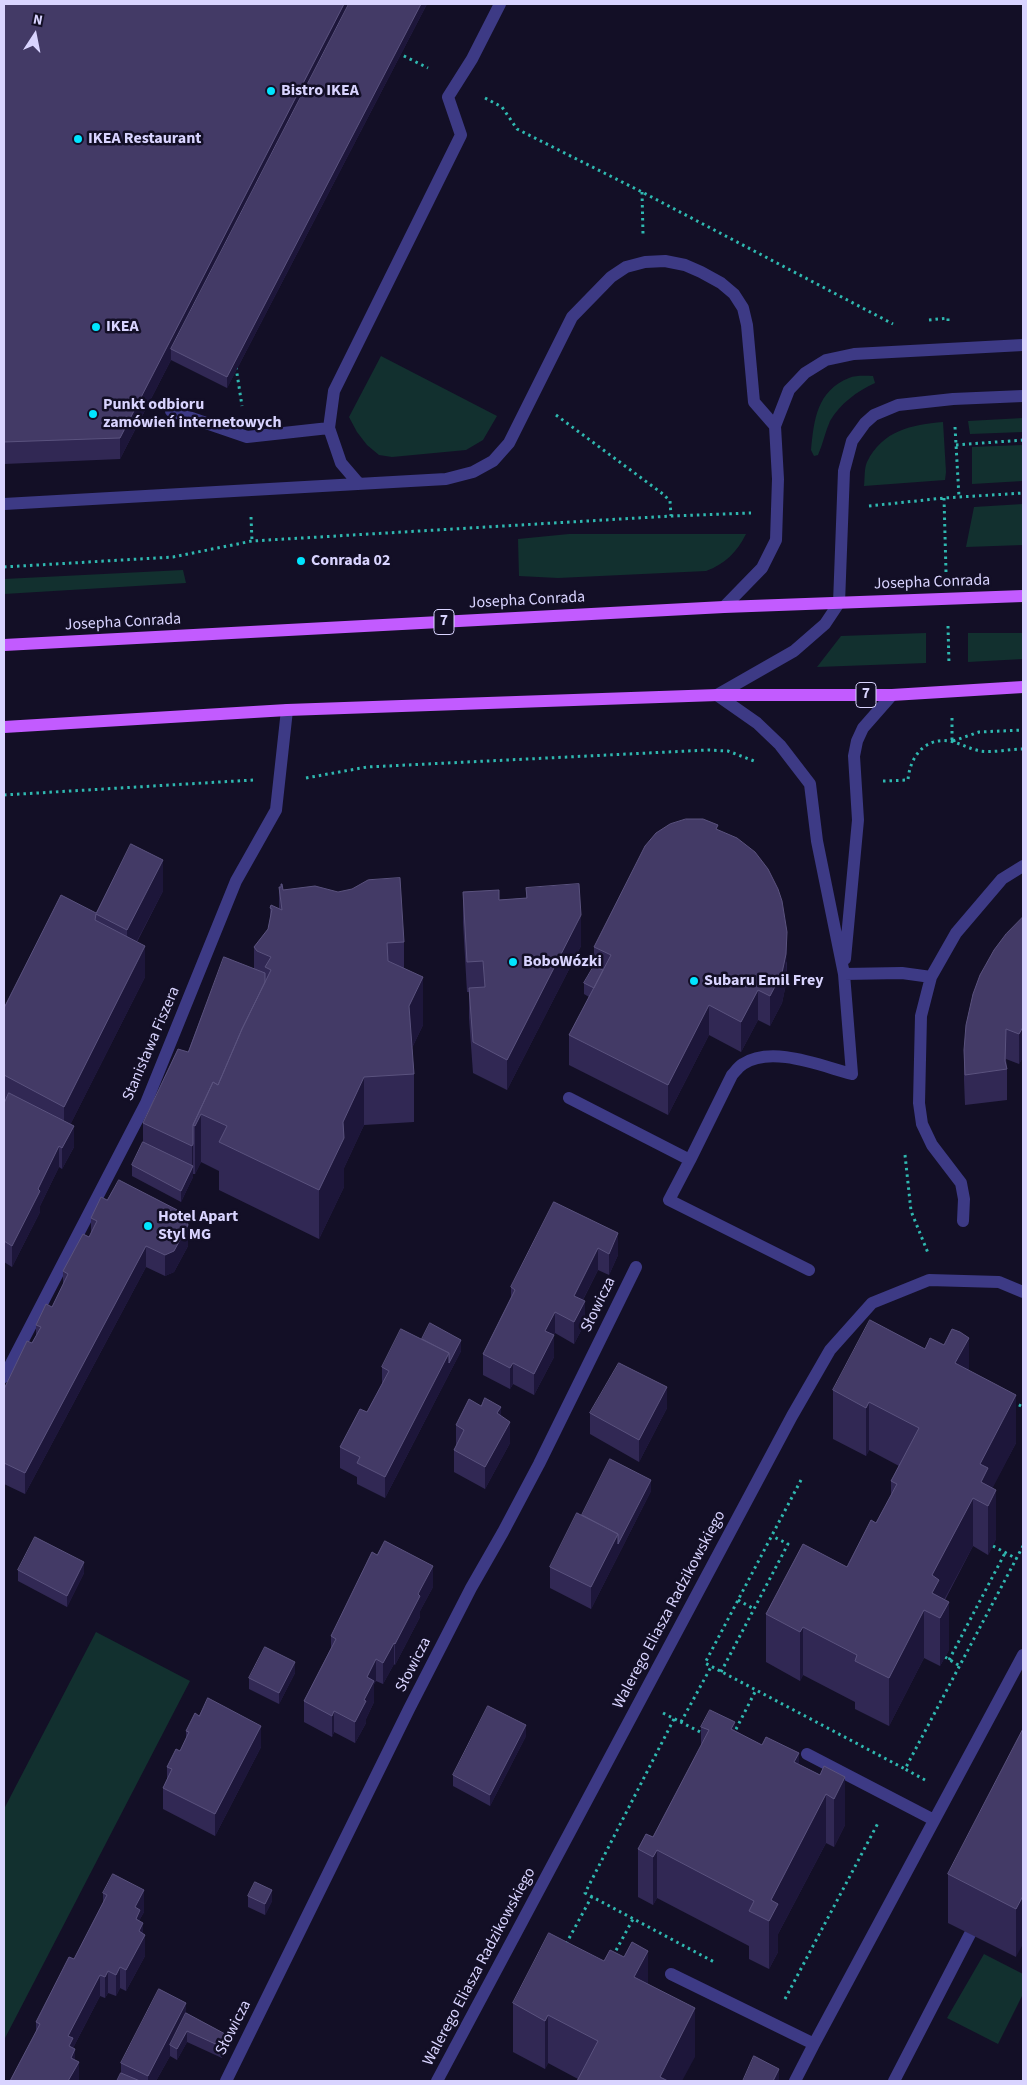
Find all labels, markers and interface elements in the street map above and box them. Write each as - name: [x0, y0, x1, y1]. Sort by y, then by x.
- north arrow: [10, 10, 60, 60]
- text: N: [31, 10, 44, 31]
- place label: Bistro IKEA: [281, 81, 359, 101]
- marker: Bistro IKEA: [265, 85, 277, 97]
- place label: IKEA Restaurant: [88, 129, 201, 149]
- marker: IKEA Restaurant: [72, 133, 84, 145]
- place label: IKEA: [106, 317, 139, 337]
- marker: IKEA: [90, 321, 102, 333]
- place label: Punkt odbioru zamówień internetowych: [103, 395, 282, 433]
- marker: Punkt odbioru zamówień internetowych: [87, 408, 99, 420]
- place label: Conrada 02: [311, 551, 390, 571]
- marker: Conrada 02: [295, 555, 307, 567]
- street label: Josepha Conrada: [873, 571, 991, 595]
- street label: Josepha Conrada: [468, 588, 586, 614]
- street label: Josepha Conrada: [64, 610, 182, 636]
- road number: 7: [434, 610, 454, 634]
- road number: 7: [856, 682, 876, 708]
- place label: BoboWózki: [523, 952, 602, 972]
- marker: BoboWózki: [507, 956, 519, 968]
- place label: Subaru Emil Frey: [704, 971, 824, 991]
- marker: Subaru Emil Frey: [688, 975, 700, 987]
- street label: Stanisława Fiszera: [119, 984, 185, 1104]
- place label: Hotel Apart Styl MG: [158, 1207, 238, 1245]
- marker: Hotel Apart Styl MG: [142, 1220, 154, 1232]
- street label: Słowicza: [577, 1274, 621, 1336]
- street label: Walerego Eliasza Radzikowskiego: [610, 1508, 730, 1712]
- street label: Słowicza: [392, 1634, 436, 1696]
- street label: Walerego Eliasza Radzikowskiego: [420, 1865, 540, 2069]
- street label: Słowicza: [212, 1997, 256, 2059]

